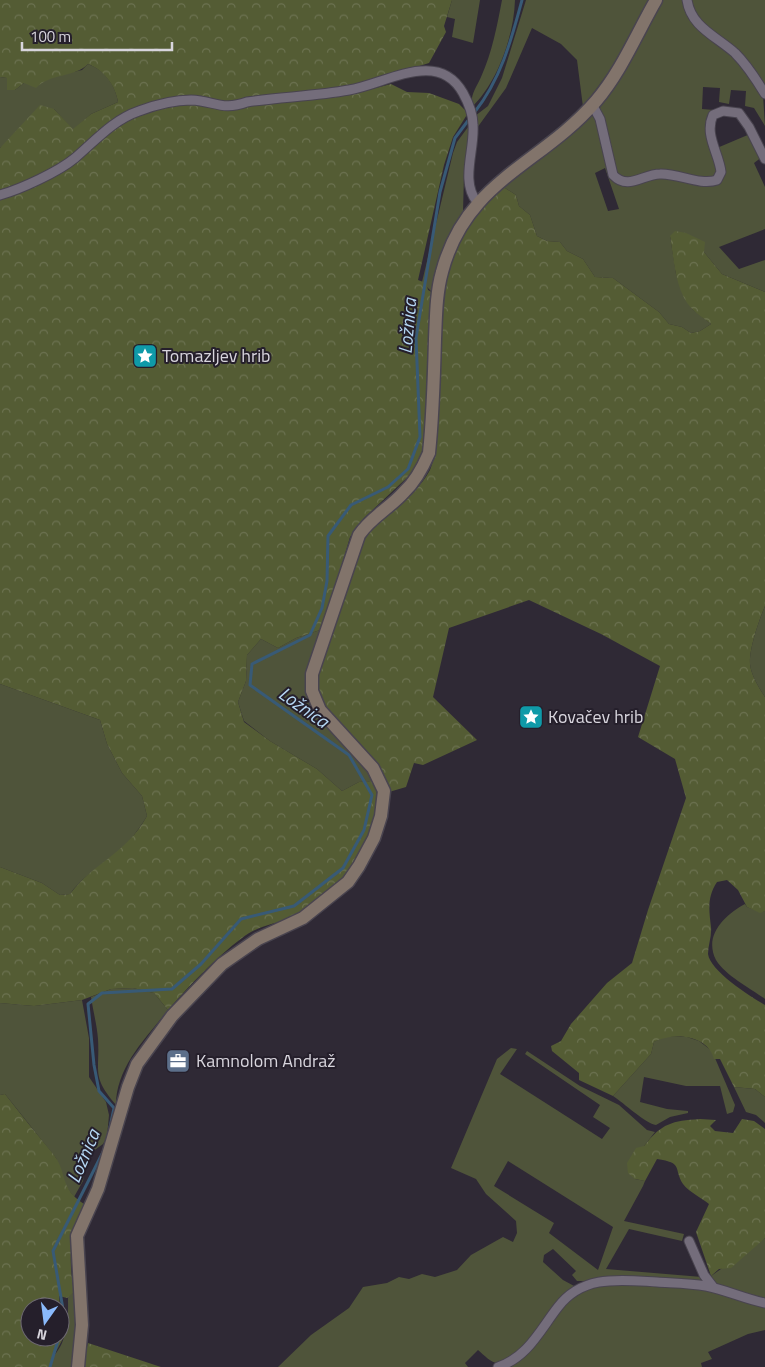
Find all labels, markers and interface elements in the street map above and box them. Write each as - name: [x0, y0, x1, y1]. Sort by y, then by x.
- scale bar: [22, 20, 172, 52]
- text: 100 m: [30, 25, 71, 48]
- water label: Ložnica: [390, 295, 424, 355]
- place label: Tomazljev hrib: [162, 342, 271, 369]
- place icon: Tomazljev hrib: [132, 343, 158, 369]
- water label: Ložnica: [273, 679, 337, 735]
- place label: Kovačev hrib: [548, 703, 643, 730]
- place icon: Kovačev hrib: [518, 704, 544, 730]
- place label: Kamnolom Andraž: [196, 1047, 336, 1074]
- office icon: Kamnolom Andraž: [165, 1048, 191, 1074]
- water label: Ložnica: [58, 1123, 107, 1187]
- north arrow: [20, 1297, 70, 1347]
- text: N: [34, 1324, 49, 1346]

